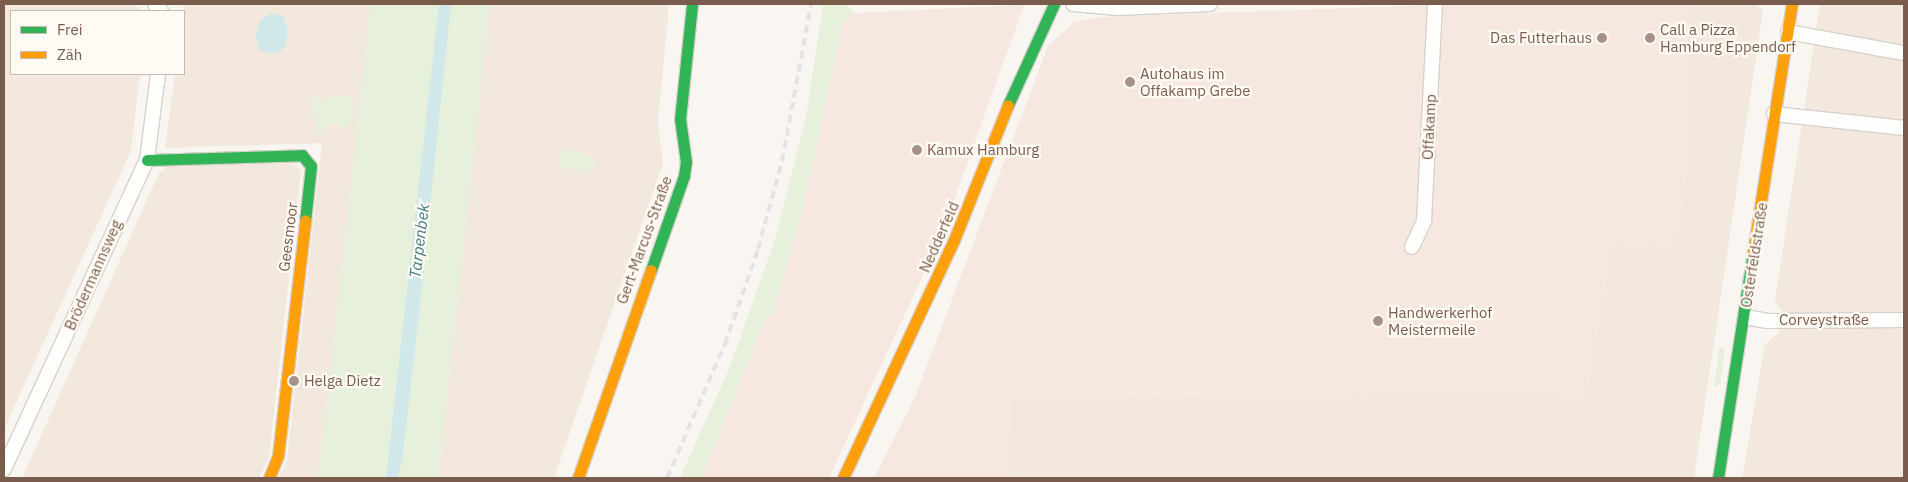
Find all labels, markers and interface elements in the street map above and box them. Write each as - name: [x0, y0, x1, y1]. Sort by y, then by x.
- legend: [10, 10, 185, 75]
- text: Frei: [57, 20, 83, 39]
- place label: Call a Pizza Hamburg Eppendorf: [1660, 20, 1796, 55]
- place label: Das Futterhaus: [1490, 29, 1592, 47]
- marker: Das Futterhaus: [1596, 32, 1608, 44]
- marker: Call a Pizza Hamburg Eppendorf: [1644, 32, 1656, 44]
- text: Zäh: [57, 45, 82, 64]
- place label: Autohaus im Offakamp Grebe: [1140, 64, 1251, 99]
- marker: Autohaus im Offakamp Grebe: [1124, 76, 1136, 88]
- street label: Offakamp: [1418, 94, 1440, 160]
- place label: Kamux Hamburg: [927, 141, 1039, 159]
- marker: Kamux Hamburg: [911, 144, 923, 156]
- street label: Gert-Marcus-Straße: [612, 174, 676, 306]
- street label: Nedderfeld: [915, 199, 963, 275]
- street label: Geesmoor: [275, 201, 301, 273]
- street label: Osterfeldstraße: [1737, 201, 1771, 309]
- water label: Tarpenbek: [405, 203, 433, 279]
- street label: Brödermannsweg: [61, 217, 125, 333]
- place label: Handwerkerhof Meistermeile: [1388, 303, 1492, 338]
- street label: Corveystraße: [1779, 311, 1869, 329]
- marker: Handwerkerhof Meistermeile: [1372, 315, 1384, 327]
- place label: Helga Dietz: [304, 372, 381, 390]
- marker: Helga Dietz: [288, 375, 300, 387]

